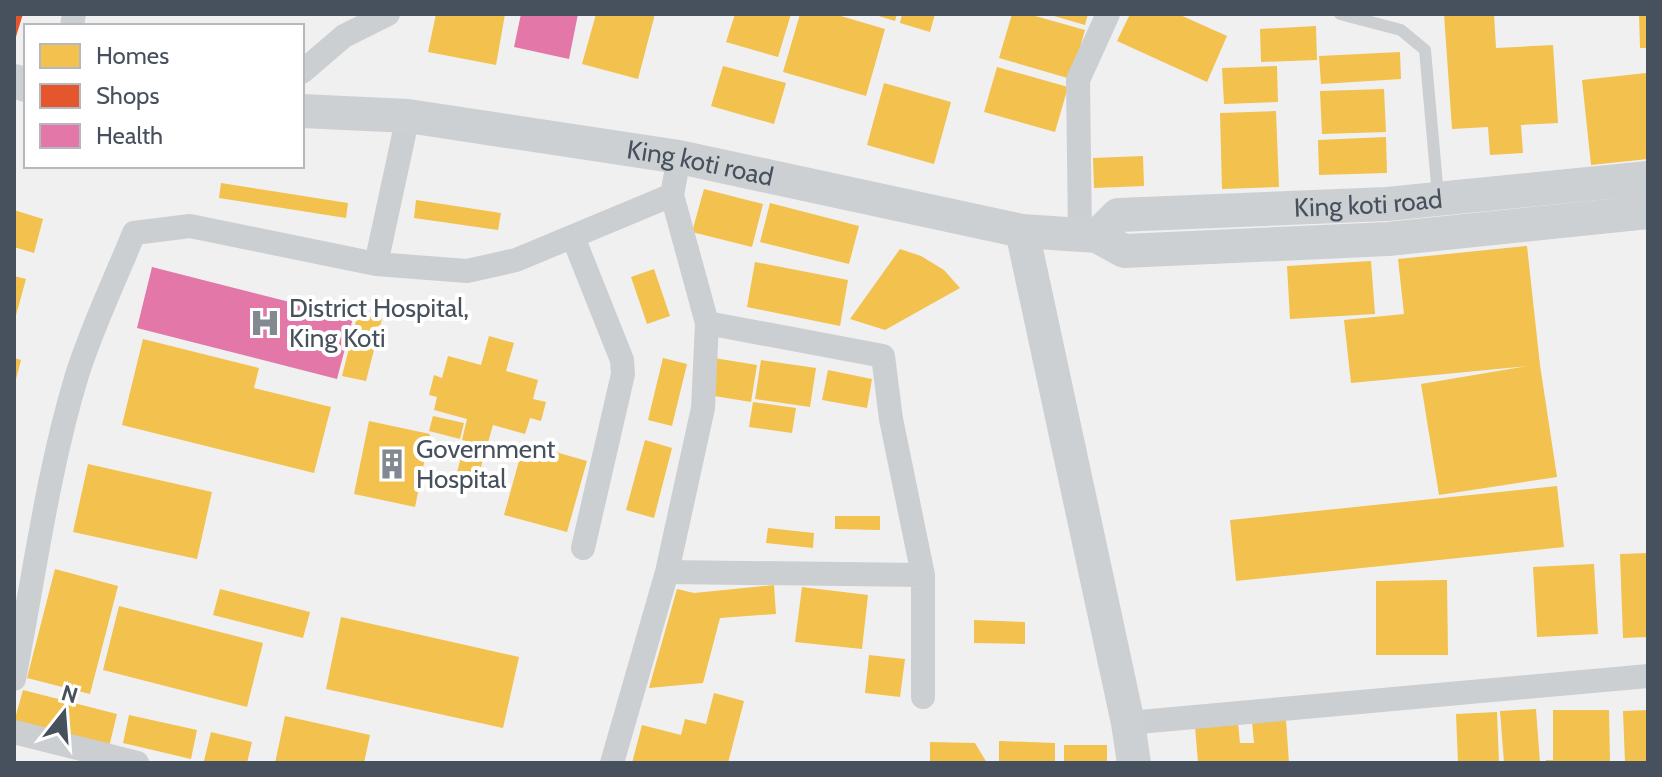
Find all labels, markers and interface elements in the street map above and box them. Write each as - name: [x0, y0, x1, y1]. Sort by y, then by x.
- legend: [24, 24, 304, 168]
- text: Homes: [96, 41, 169, 70]
- text: Shops: [96, 81, 159, 110]
- text: Health: [96, 121, 163, 150]
- street label: King koti road: [625, 133, 776, 193]
- street label: King koti road: [1293, 183, 1444, 224]
- place label: District Hospital, King Koti: [289, 292, 469, 354]
- hospital icon: District Hospital, King Koti: [248, 306, 282, 340]
- place label: Government Hospital: [416, 433, 555, 495]
- building icon: Government Hospital: [375, 447, 409, 481]
- north arrow: [24, 673, 104, 753]
- text: N: [58, 679, 81, 710]

